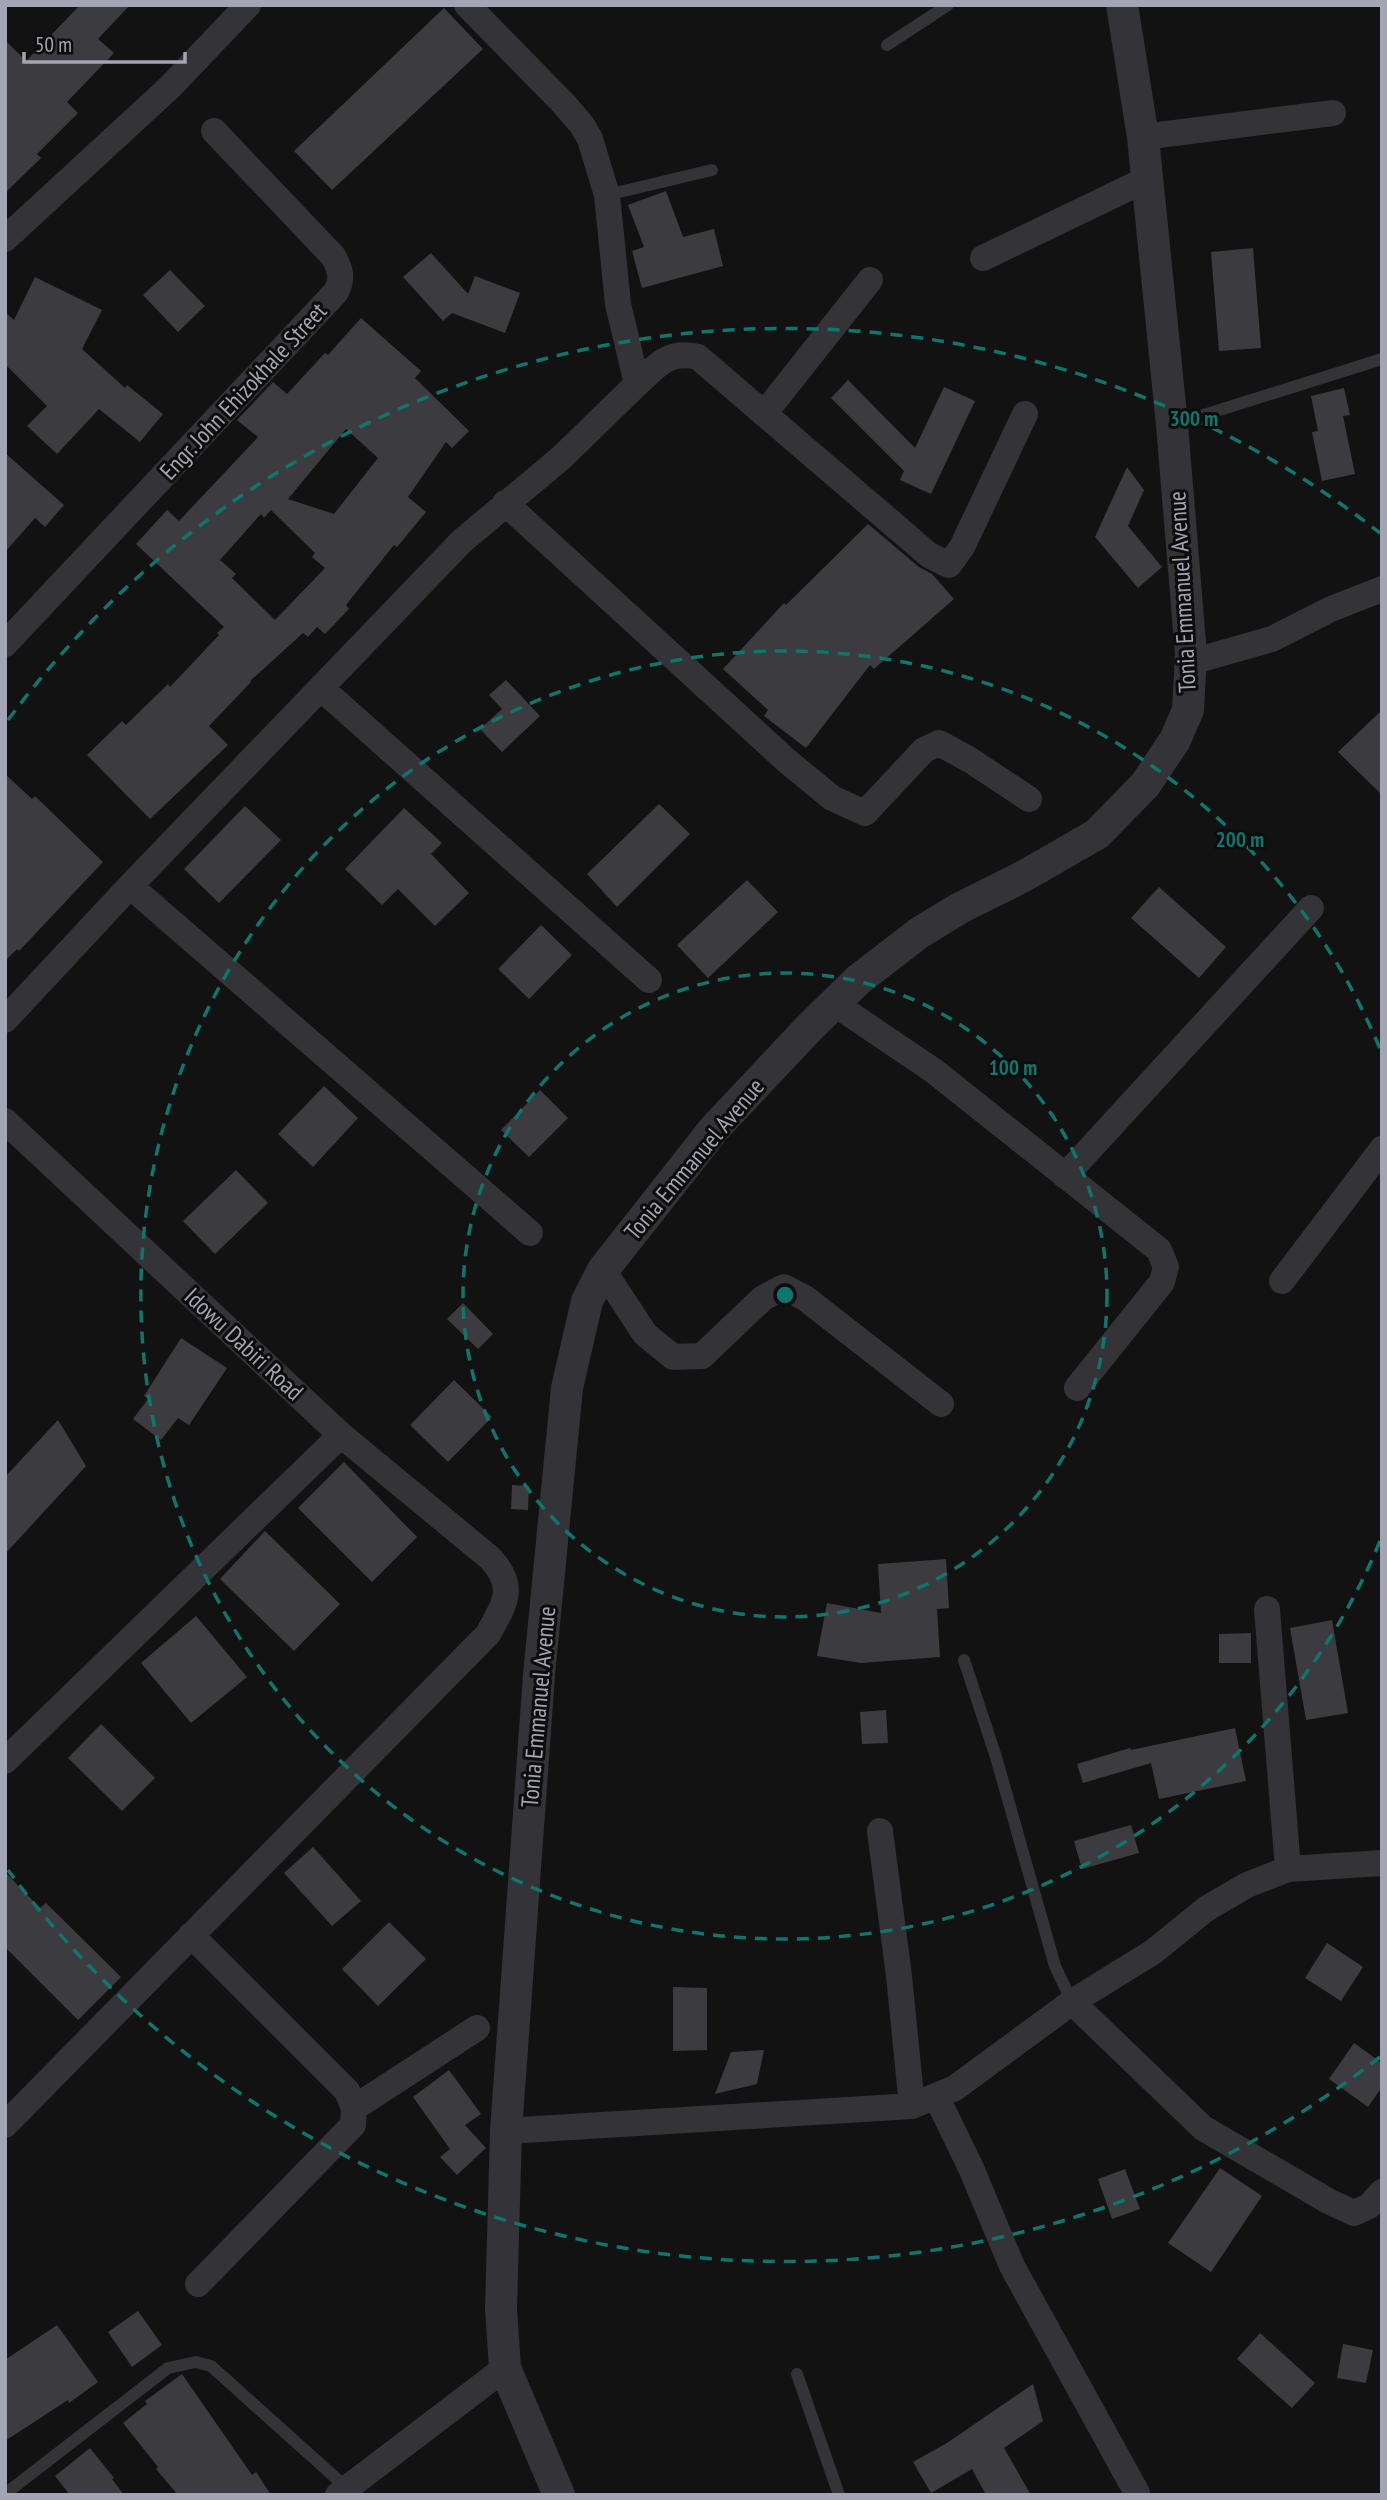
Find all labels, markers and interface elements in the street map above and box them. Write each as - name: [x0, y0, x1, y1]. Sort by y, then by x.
- scale bar: [24, 21, 186, 65]
- text: 50 m: [35, 31, 72, 58]
- street label: Engr. John Ehizokhale Street: [153, 296, 333, 486]
- text: 300 m: [1170, 405, 1218, 432]
- street label: Tonia Emmanuel Avenue: [1161, 490, 1203, 694]
- text: 200 m: [1216, 826, 1264, 853]
- text: 100 m: [989, 1054, 1037, 1081]
- street label: Tonia Emmanuel Avenue: [617, 1072, 771, 1246]
- street label: Idowu Dabiri Road: [178, 1281, 310, 1407]
- centre of rings: [773, 1283, 797, 1307]
- street label: Tonia Emmanuel Avenue: [514, 1605, 562, 1809]

